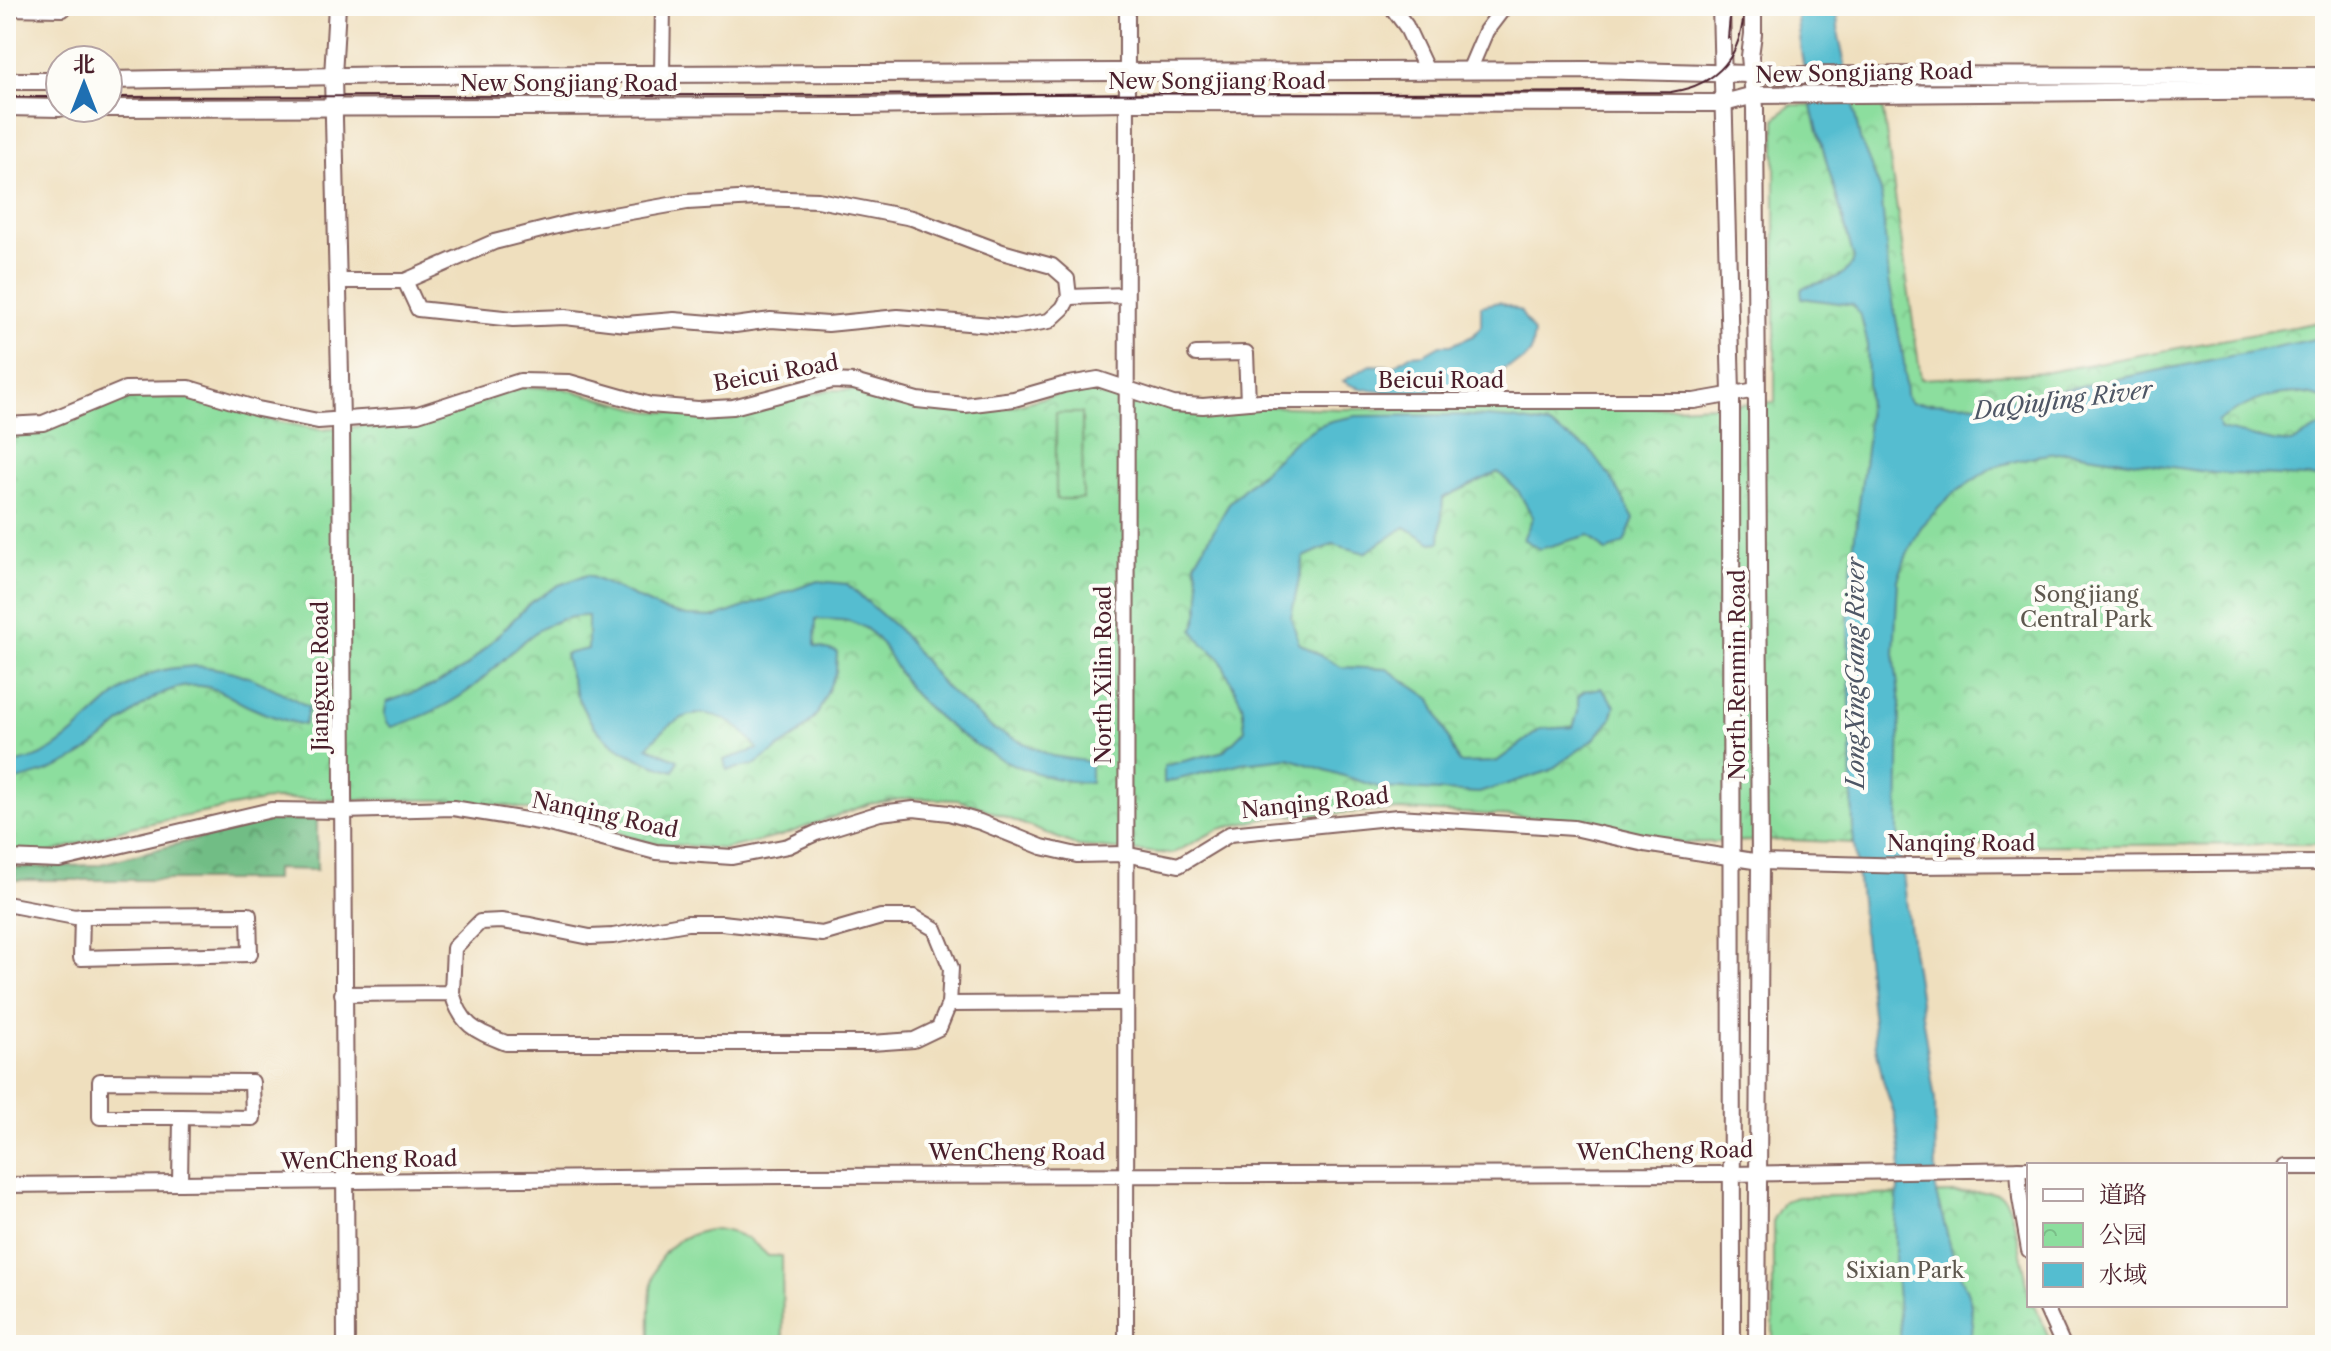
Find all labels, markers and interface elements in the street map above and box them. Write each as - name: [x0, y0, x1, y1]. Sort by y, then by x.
- north arrow: [44, 44, 124, 124]
- text: 北: [73, 51, 95, 78]
- street label: New Songjiang Road: [1755, 58, 1973, 88]
- street label: New Songjiang Road: [1108, 68, 1326, 95]
- street label: New Songjiang Road: [460, 70, 678, 97]
- street label: Beicui Road: [711, 349, 841, 397]
- street label: Beicui Road: [1378, 367, 1504, 394]
- water label: DaQiuJing River: [1970, 374, 2156, 426]
- water label: LongXingGang River: [1841, 555, 1870, 791]
- street label: North Renmin Road: [1724, 569, 1751, 781]
- park label: Songjiang Central Park: [2020, 581, 2153, 633]
- street label: North Xilin Road: [1090, 586, 1117, 764]
- street label: Jiangxue Road: [307, 601, 334, 754]
- street label: Nanqing Road: [1240, 782, 1390, 824]
- street label: Nanqing Road: [530, 786, 680, 844]
- street label: Nanqing Road: [1887, 830, 2035, 857]
- street label: WenCheng Road: [1575, 1136, 1754, 1166]
- street label: WenCheng Road: [928, 1139, 1105, 1166]
- street label: WenCheng Road: [279, 1145, 458, 1175]
- legend: [2027, 1163, 2287, 1307]
- text: 道路: [2099, 1180, 2147, 1209]
- text: 公园: [2099, 1220, 2147, 1249]
- park label: Sixian Park: [1846, 1257, 1966, 1284]
- text: 水域: [2099, 1260, 2147, 1289]

